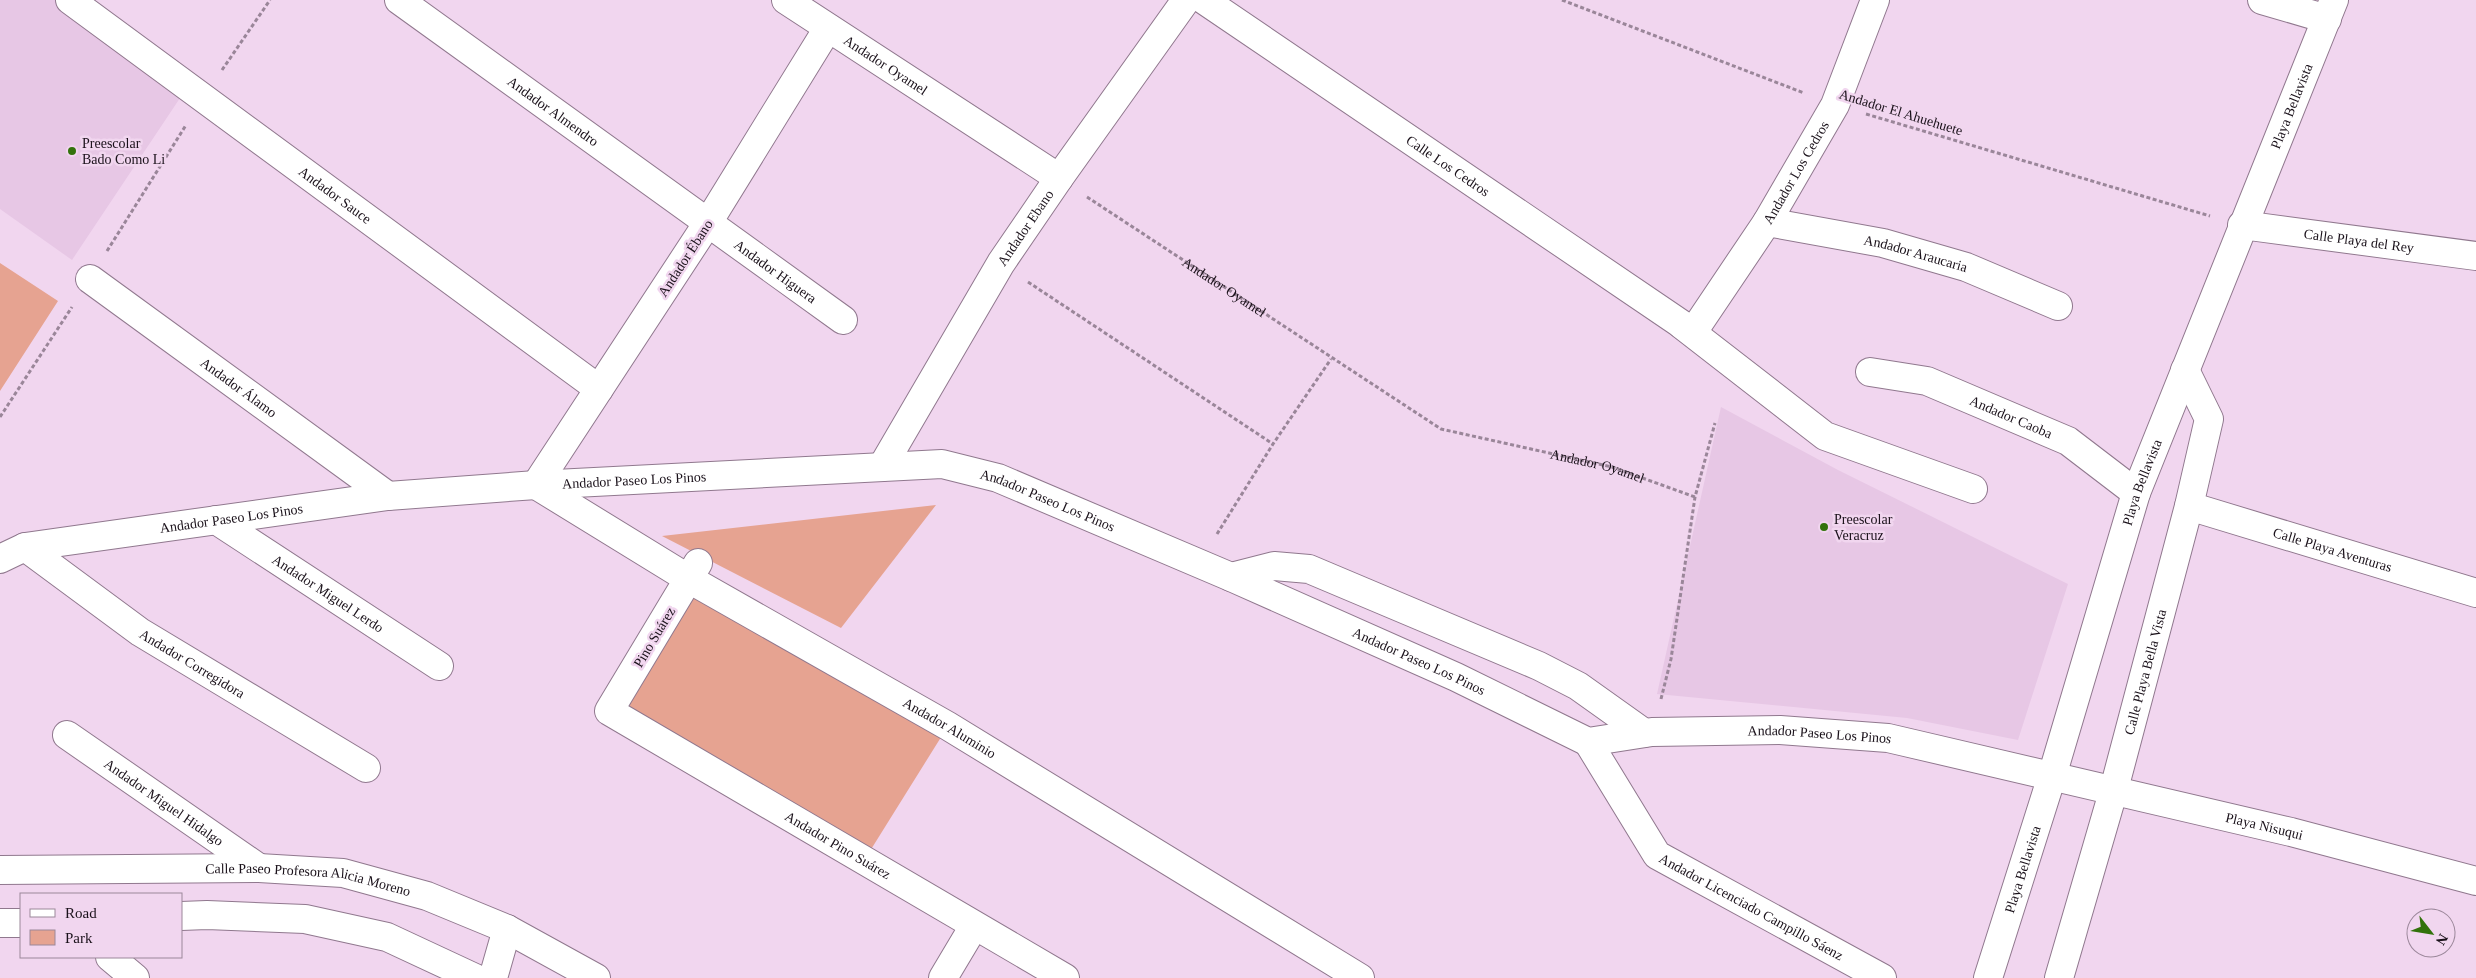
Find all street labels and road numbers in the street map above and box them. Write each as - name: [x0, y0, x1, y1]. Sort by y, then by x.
- street label: Andador Oyamel: [841, 33, 930, 98]
- street label: Playa Bellavista: [2268, 61, 2316, 151]
- street label: Andador Almendro: [504, 74, 601, 149]
- street label: Andador El Ahuehuete: [1837, 87, 1964, 138]
- street label: Andador Los Cedros: [1760, 118, 1832, 227]
- street label: Calle Los Cedros: [1403, 133, 1492, 200]
- street label: Andador Sauce: [296, 164, 374, 227]
- street label: Andador Ebano: [994, 187, 1057, 269]
- street label: Andador Ébano: [654, 217, 716, 299]
- street label: Calle Playa del Rey: [2303, 226, 2415, 256]
- street label: Andador Araucaria: [1863, 233, 1970, 275]
- street label: Andador Higuera: [731, 237, 820, 307]
- street label: Andador Oyamel: [1179, 254, 1269, 320]
- street label: Andador Álamo: [197, 355, 279, 420]
- street label: Andador Caoba: [1967, 393, 2055, 442]
- street label: Playa Bellavista: [2120, 437, 2165, 527]
- street label: Andador Oyamel: [1549, 447, 1646, 486]
- street label: Andador Paseo Los Pinos: [978, 467, 1117, 535]
- street label: Andador Paseo Los Pinos: [562, 469, 707, 492]
- street label: Andador Paseo Los Pinos: [159, 501, 304, 536]
- street label: Calle Playa Aventuras: [2271, 525, 2394, 575]
- street label: Andador Miguel Lerdo: [269, 552, 386, 636]
- street label: Pino Suárez: [631, 605, 678, 670]
- street label: Calle Playa Bella Vista: [2122, 607, 2170, 736]
- street label: Andador Paseo Los Pinos: [1350, 625, 1488, 698]
- street label: Andador Corregidora: [137, 626, 248, 702]
- street label: Andador Aluminio: [900, 695, 999, 762]
- street label: Andador Paseo Los Pinos: [1747, 723, 1893, 747]
- street label: Andador Miguel Hidalgo: [101, 756, 226, 849]
- street label: Andador Pino Suárez: [782, 809, 893, 882]
- street label: Playa Nisuqui: [2224, 810, 2305, 843]
- street label: Playa Bellavista: [2002, 823, 2044, 915]
- street label: Andador Licenciado Campillo Sáenz: [1657, 851, 1846, 963]
- street label: Calle Paseo Profesora Alicia Moreno: [205, 861, 412, 899]

